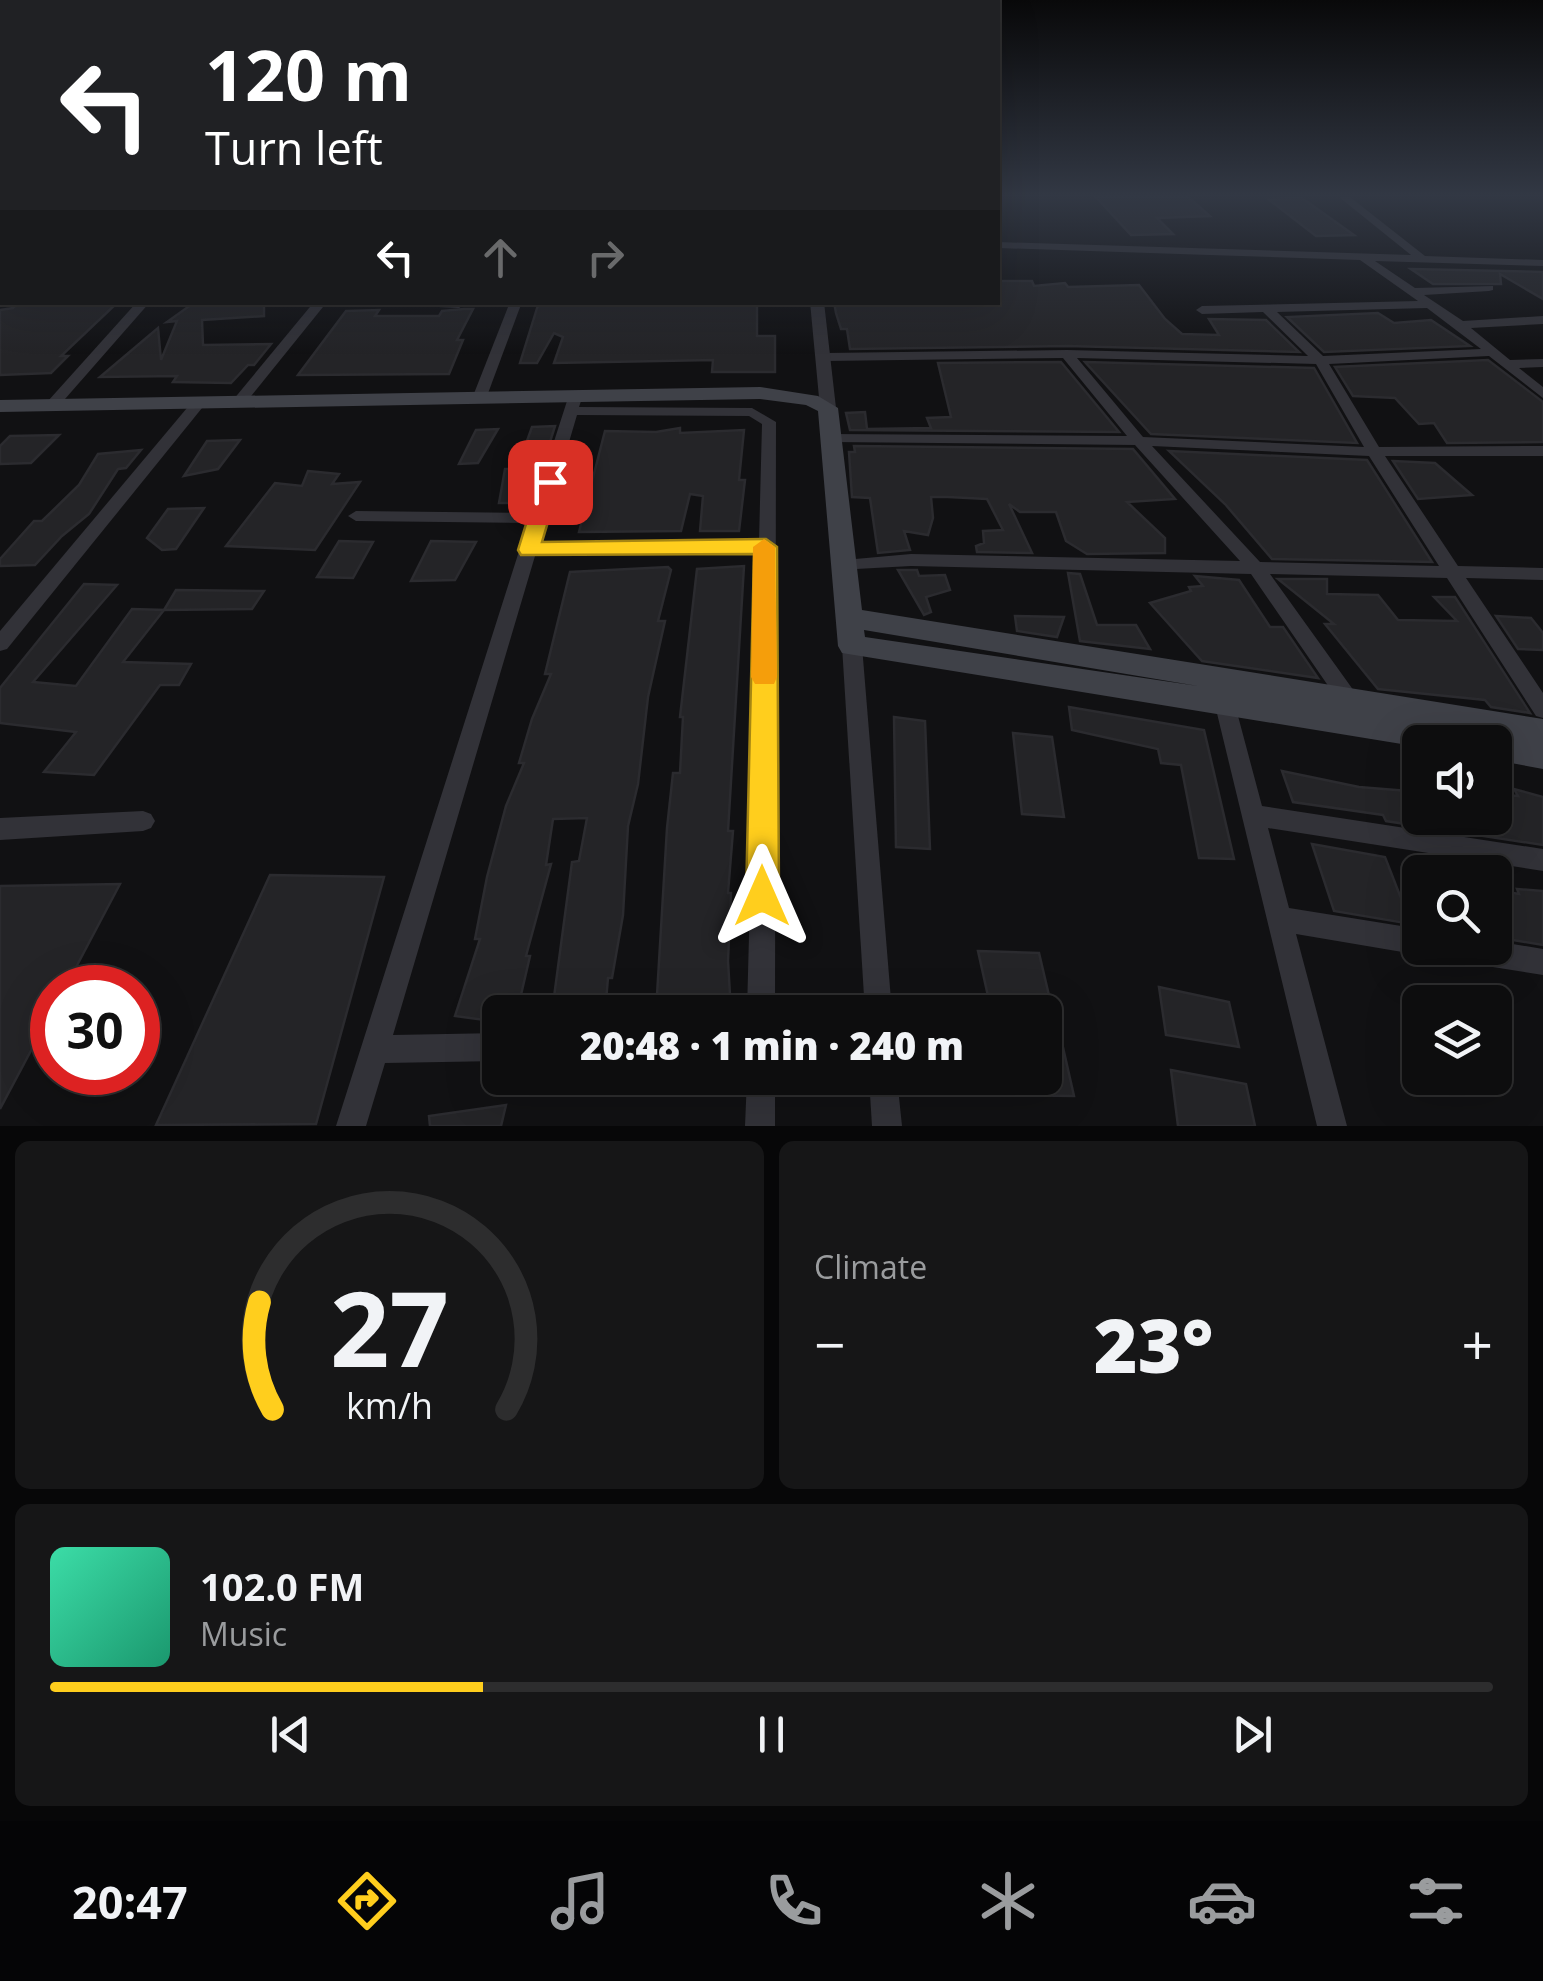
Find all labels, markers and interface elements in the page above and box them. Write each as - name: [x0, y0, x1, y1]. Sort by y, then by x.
- text: 120 m: [205, 26, 412, 122]
- icon: left: [40, 40, 170, 170]
- text: Turn left: [205, 117, 383, 178]
- icon: left: [368, 230, 423, 285]
- icon: ahead: [473, 230, 528, 285]
- icon: right: [578, 230, 633, 285]
- pin: [508, 440, 593, 525]
- icon: arrive: [523, 455, 578, 510]
- map controls: [1402, 725, 1512, 1095]
- button: sound: [1402, 725, 1512, 835]
- position arrow: [710, 844, 814, 948]
- button: search: [1402, 855, 1512, 965]
- speed limit sign: 30: [30, 965, 160, 1095]
- button: layers: [1402, 985, 1512, 1095]
- text: 20:48 · 1 min · 240 m: [580, 1019, 964, 1071]
- text: Climate: [814, 1245, 927, 1288]
- text: 27: [330, 1256, 449, 1397]
- text: 23°: [1094, 1293, 1213, 1395]
- text: −: [814, 1306, 845, 1381]
- text: +: [1462, 1306, 1493, 1381]
- text: km/h: [346, 1381, 433, 1429]
- text: 102.0 FM: [200, 1560, 364, 1612]
- text: Music: [200, 1612, 287, 1655]
- icon: previous: [263, 1707, 318, 1762]
- icon: pause: [744, 1707, 799, 1762]
- icon: next: [1225, 1707, 1280, 1762]
- icon: directions: [332, 1866, 402, 1936]
- icon: music: [545, 1866, 615, 1936]
- icon: phone: [759, 1866, 829, 1936]
- icon: climate: [973, 1866, 1043, 1936]
- icon: car: [1187, 1866, 1257, 1936]
- icon: filters: [1401, 1866, 1471, 1936]
- text: 20:47: [72, 1871, 188, 1932]

